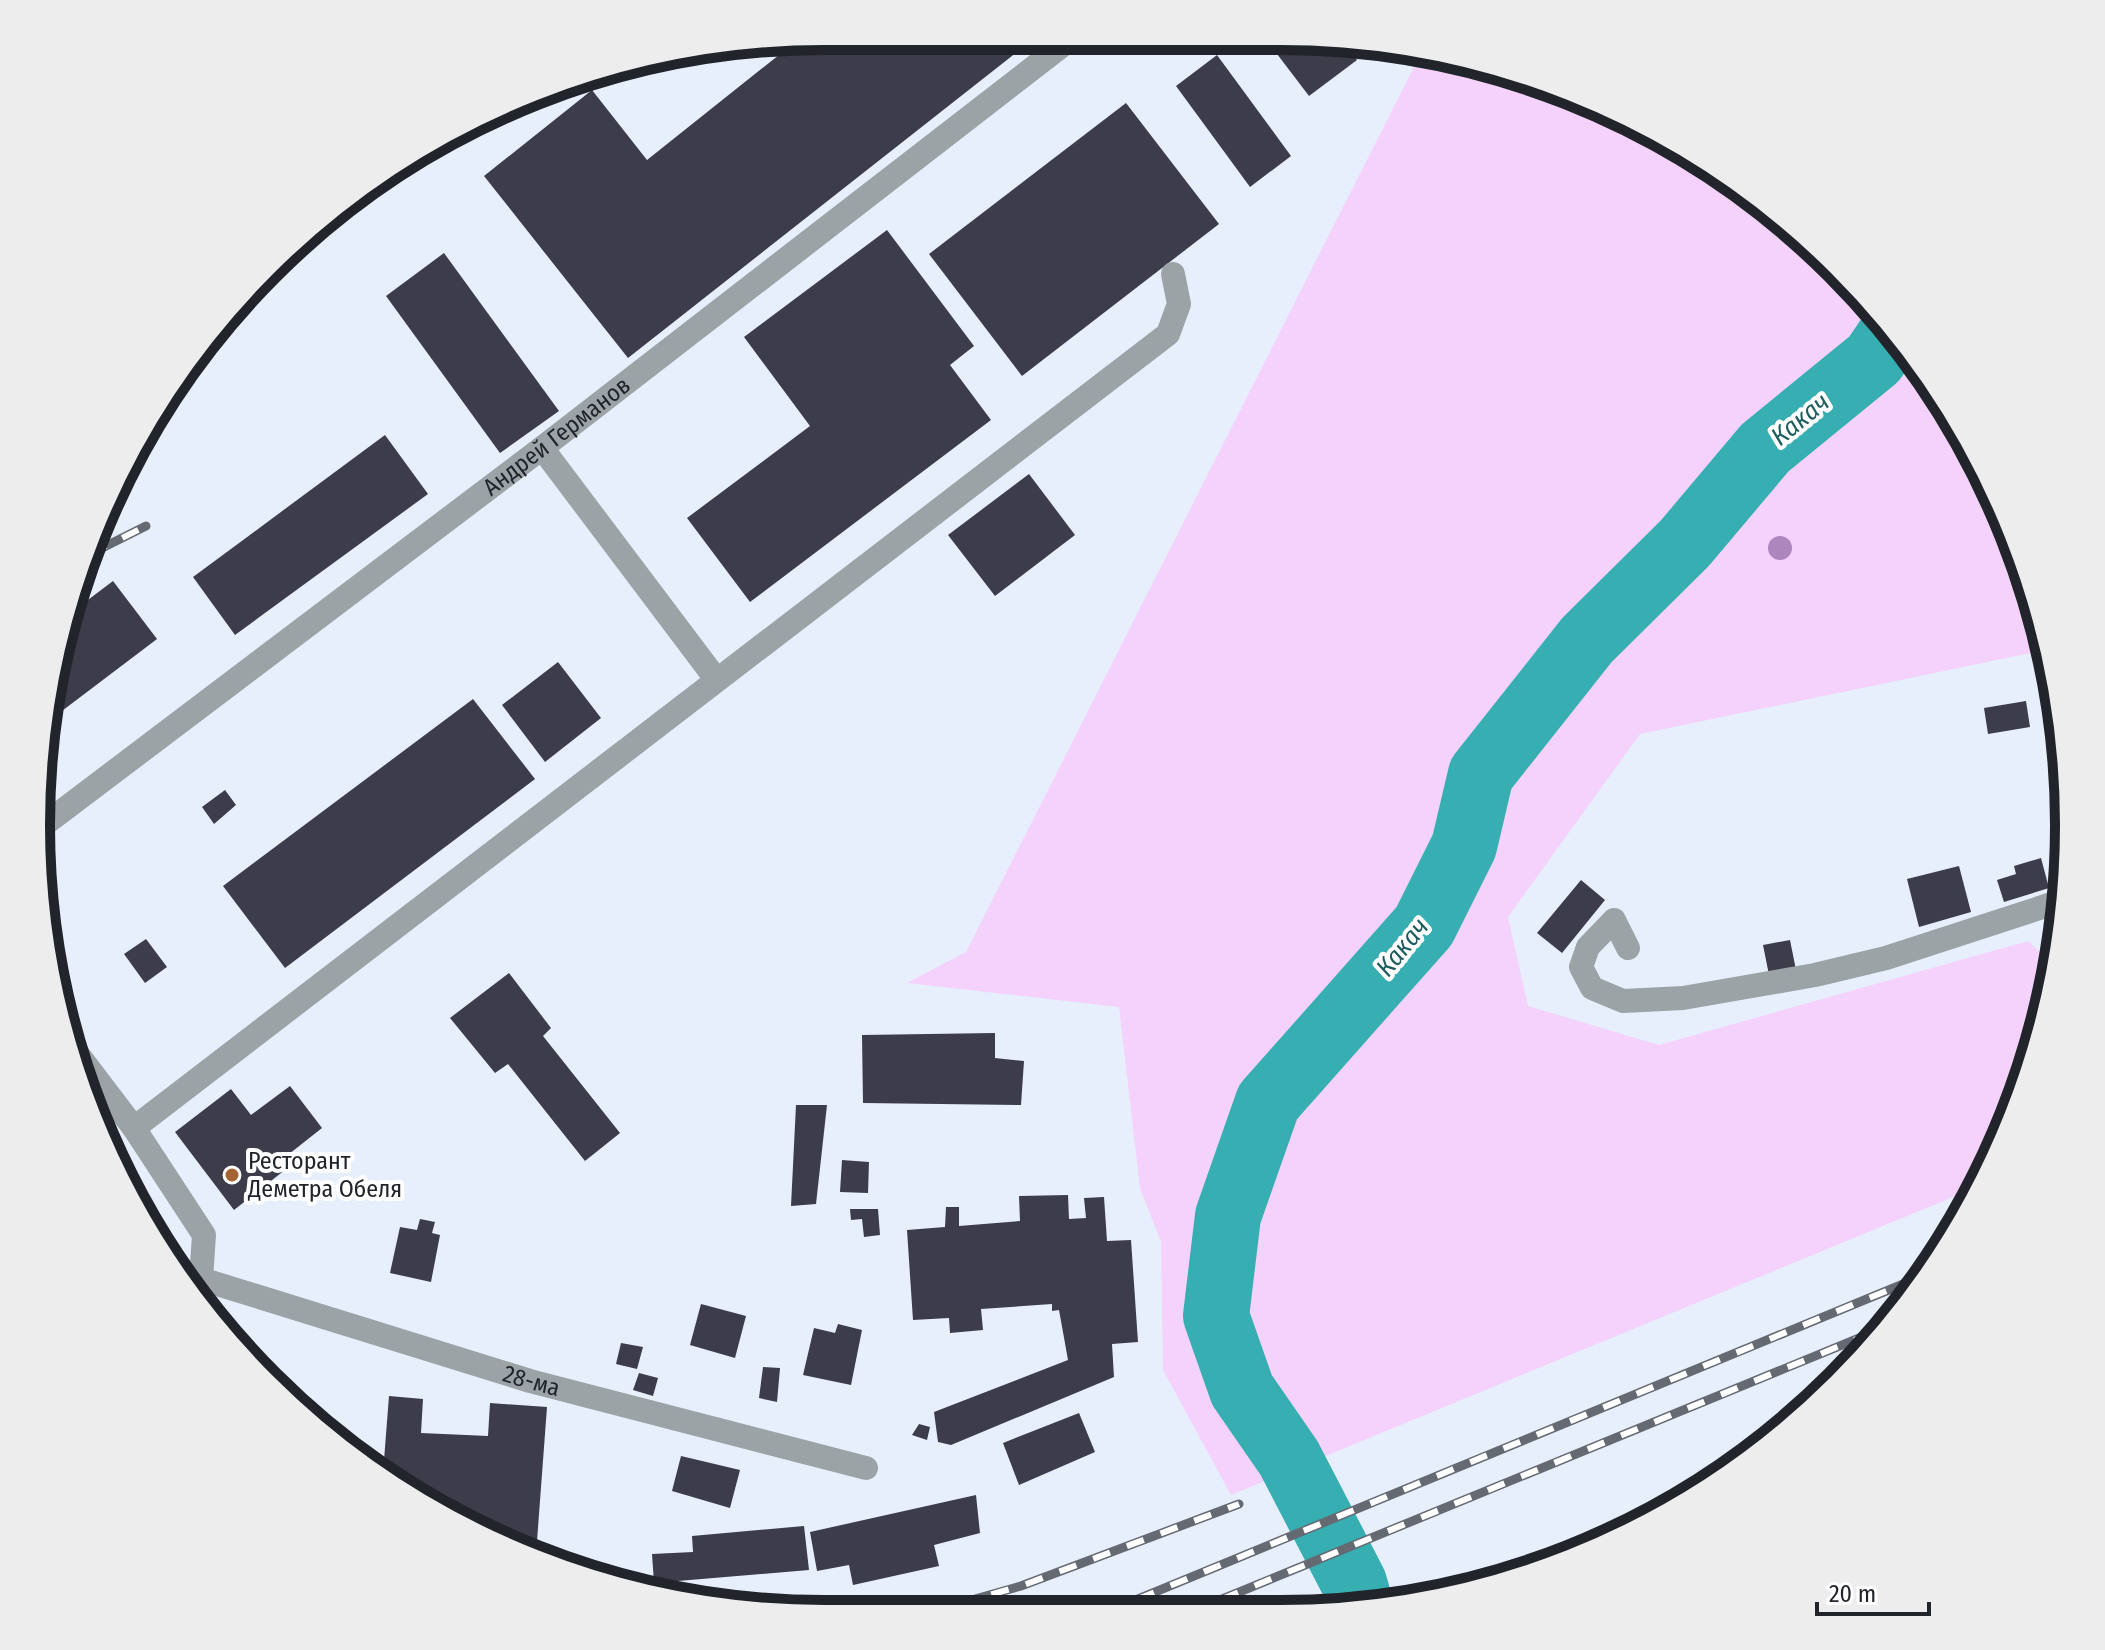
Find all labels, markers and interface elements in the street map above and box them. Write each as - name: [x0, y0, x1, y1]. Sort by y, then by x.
- street label: Андрей Германов: [478, 371, 636, 501]
- water label: Какач: [1765, 387, 1836, 452]
- water label: Какач: [1370, 912, 1435, 983]
- place label: Ресторант Деметра Обеля: [247, 1147, 402, 1203]
- marker: Ресторант Деметра Обеля: [223, 1166, 241, 1184]
- street label: 28-ма: [500, 1360, 563, 1402]
- scale bar: [1817, 1566, 1929, 1616]
- text: 20 m: [1829, 1580, 1876, 1608]

